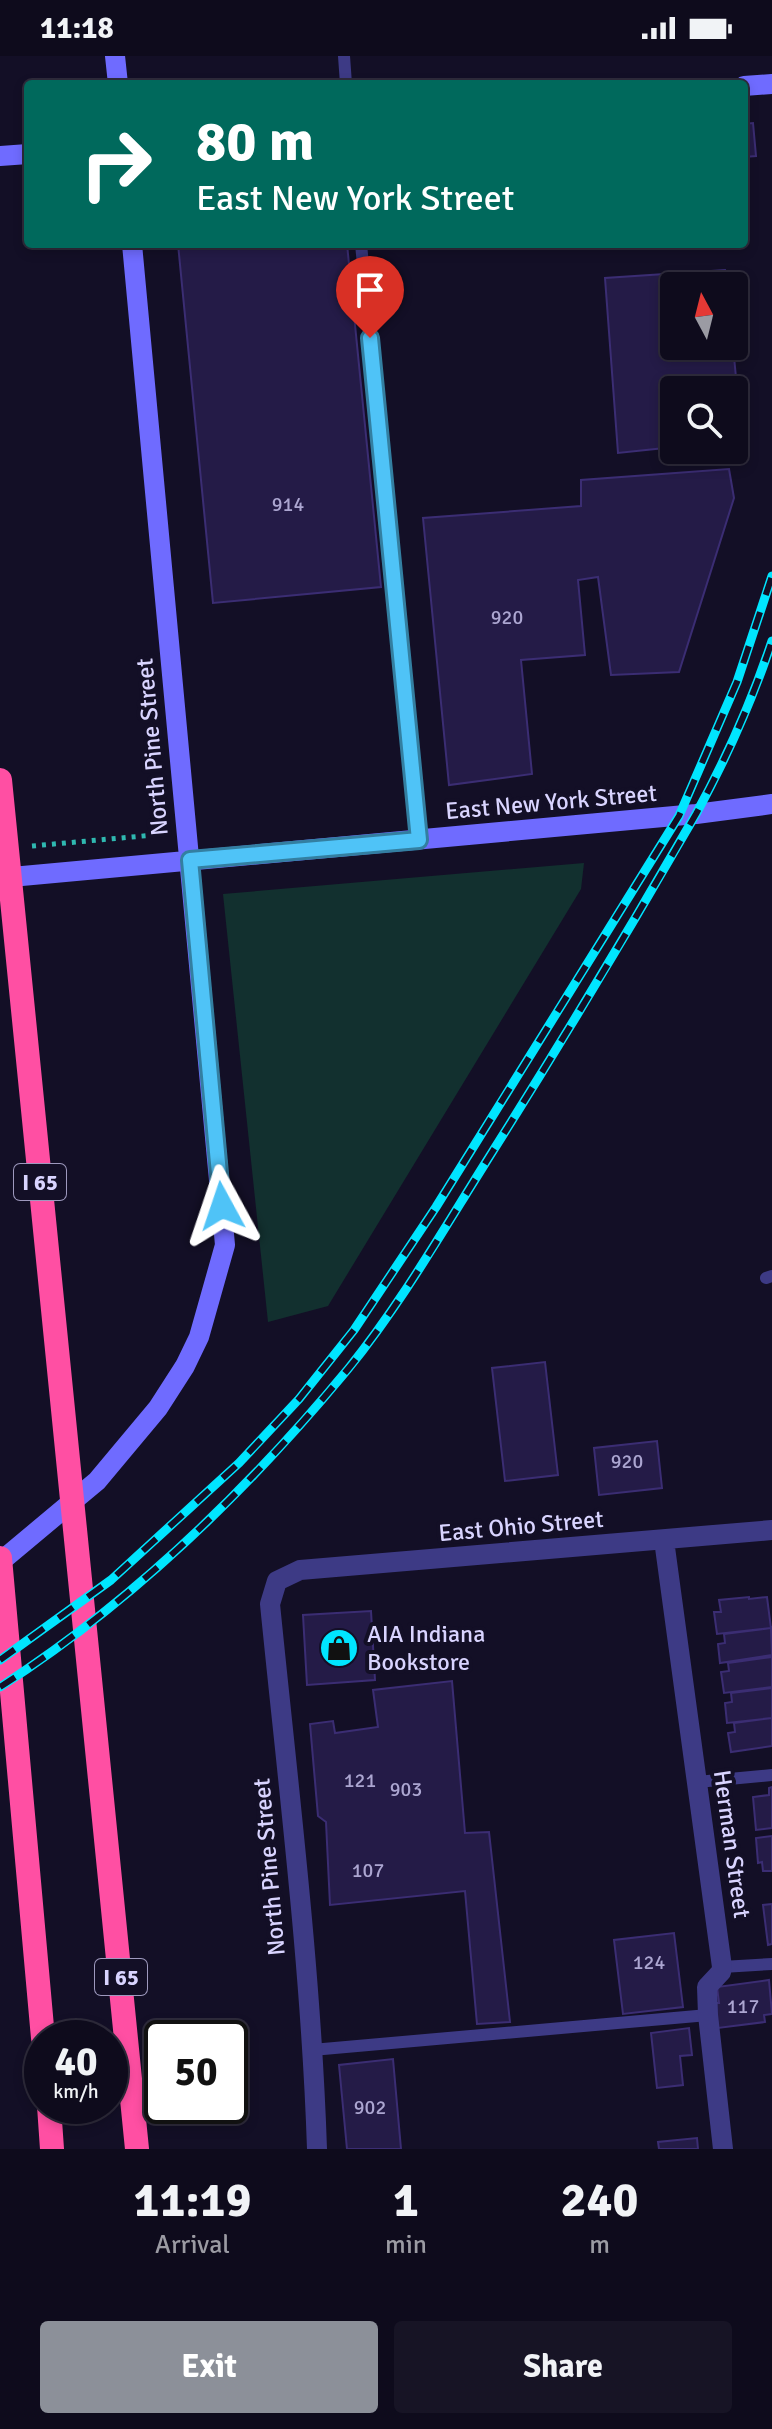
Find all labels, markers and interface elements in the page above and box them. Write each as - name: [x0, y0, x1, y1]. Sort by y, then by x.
- text: 11:18: [40, 10, 114, 47]
- text: 80 m: [196, 107, 314, 176]
- icon: right: [64, 112, 168, 216]
- text: East New York Street: [196, 176, 514, 221]
- pin: [336, 256, 404, 338]
- icon: arrive: [348, 268, 392, 312]
- north arrow: [660, 272, 748, 360]
- map controls: [660, 272, 748, 464]
- button: search: [660, 376, 748, 464]
- house number: 914: [272, 492, 304, 517]
- house number: 920: [491, 605, 523, 630]
- street label: North Pine Street: [129, 657, 175, 837]
- street label: East New York Street: [444, 778, 658, 826]
- road number: I 65: [14, 1164, 66, 1200]
- position arrow: [180, 1164, 264, 1248]
- house number: 920: [611, 1449, 643, 1474]
- street label: East Ohio Street: [437, 1504, 605, 1548]
- place label: AIA Indiana Bookstore: [367, 1619, 485, 1677]
- shop icon: AIA Indiana Bookstore: [318, 1627, 360, 1669]
- house number: 121: [344, 1768, 376, 1793]
- street label: Herman Street: [707, 1768, 757, 1920]
- street label: North Pine Street: [246, 1777, 292, 1957]
- house number: 903: [390, 1777, 422, 1802]
- house number: 107: [352, 1858, 384, 1883]
- house number: 124: [633, 1950, 665, 1975]
- road number: I 65: [95, 1959, 147, 1995]
- house number: 117: [727, 1994, 759, 2019]
- speed limit sign: 50: [144, 2020, 248, 2124]
- text: 40: [54, 2037, 98, 2087]
- text: km/h: [53, 2079, 99, 2104]
- house number: 902: [354, 2095, 386, 2120]
- text: 11:19: [134, 2171, 251, 2230]
- text: 1: [393, 2171, 419, 2230]
- text: 240: [561, 2171, 638, 2230]
- text: Arrival: [155, 2229, 230, 2261]
- text: min: [385, 2229, 427, 2261]
- text: m: [589, 2229, 610, 2261]
- button: Exit: [40, 2321, 378, 2413]
- button: Share: [394, 2321, 732, 2413]

